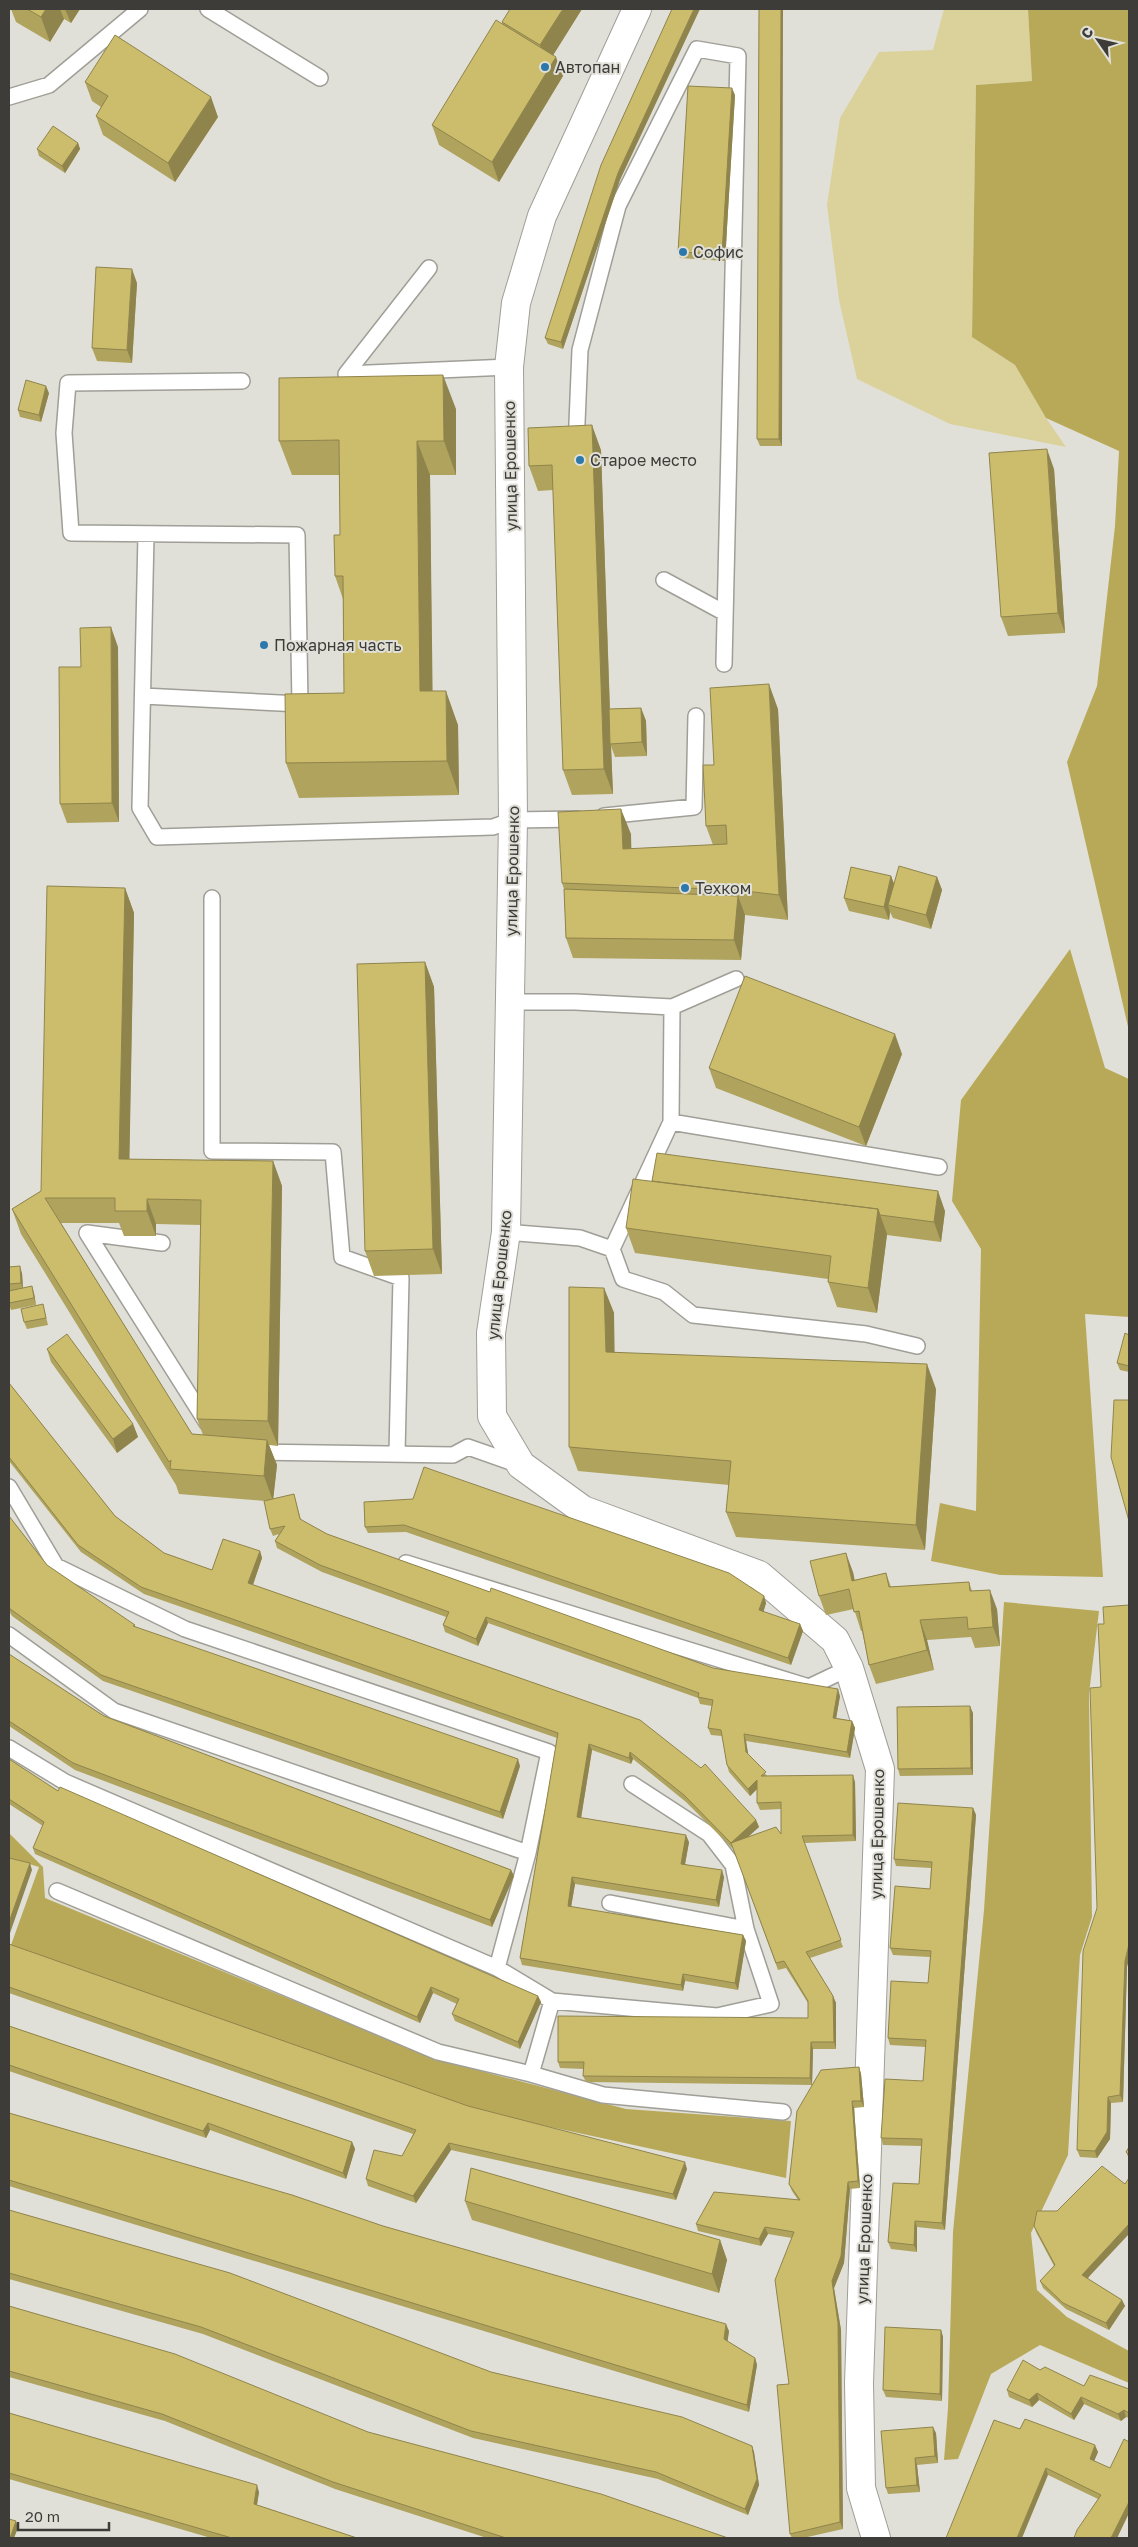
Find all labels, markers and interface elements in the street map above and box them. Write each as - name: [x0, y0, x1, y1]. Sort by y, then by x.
- north arrow: [1073, 15, 1123, 65]
- text: С: [1077, 24, 1097, 41]
- place label: Автопан: [555, 57, 620, 77]
- marker: Автопан: [539, 61, 551, 73]
- place label: Софис: [693, 242, 744, 262]
- marker: Софис: [677, 246, 689, 258]
- street label: улица Ерошенко: [499, 401, 521, 531]
- place label: Старое место: [590, 450, 697, 470]
- marker: Старое место: [574, 454, 586, 466]
- place label: Пожарная часть: [274, 635, 402, 655]
- marker: Пожарная часть: [258, 639, 270, 651]
- street label: улица Ерошенко: [501, 806, 523, 936]
- place label: Техком: [695, 878, 751, 898]
- marker: Техком: [679, 882, 691, 894]
- street label: улица Ерошенко: [482, 1209, 516, 1341]
- street label: улица Ерошенко: [866, 1769, 888, 1899]
- street label: улица Ерошенко: [852, 2173, 876, 2305]
- scale bar: [18, 2500, 109, 2532]
- text: 20 m: [25, 2507, 60, 2525]

